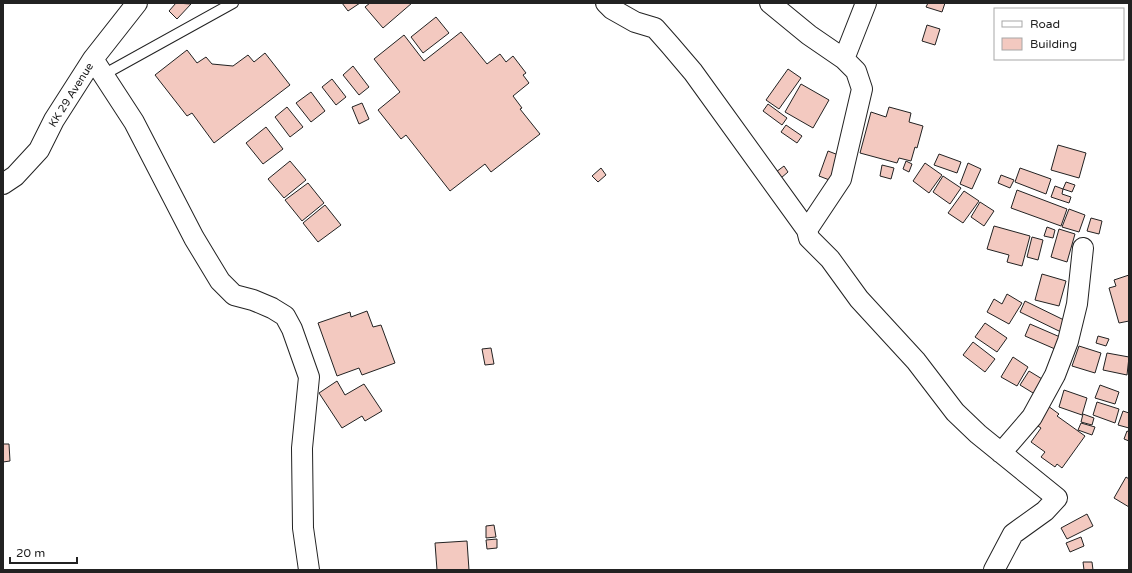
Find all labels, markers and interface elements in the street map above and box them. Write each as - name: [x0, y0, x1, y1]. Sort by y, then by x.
- legend: [994, 8, 1124, 60]
- text: Road: [1030, 17, 1060, 31]
- text: Building: [1030, 37, 1077, 51]
- street label: KK 29 Avenue: [46, 60, 96, 130]
- scale bar: [10, 539, 77, 565]
- text: 20 m: [16, 546, 45, 560]

